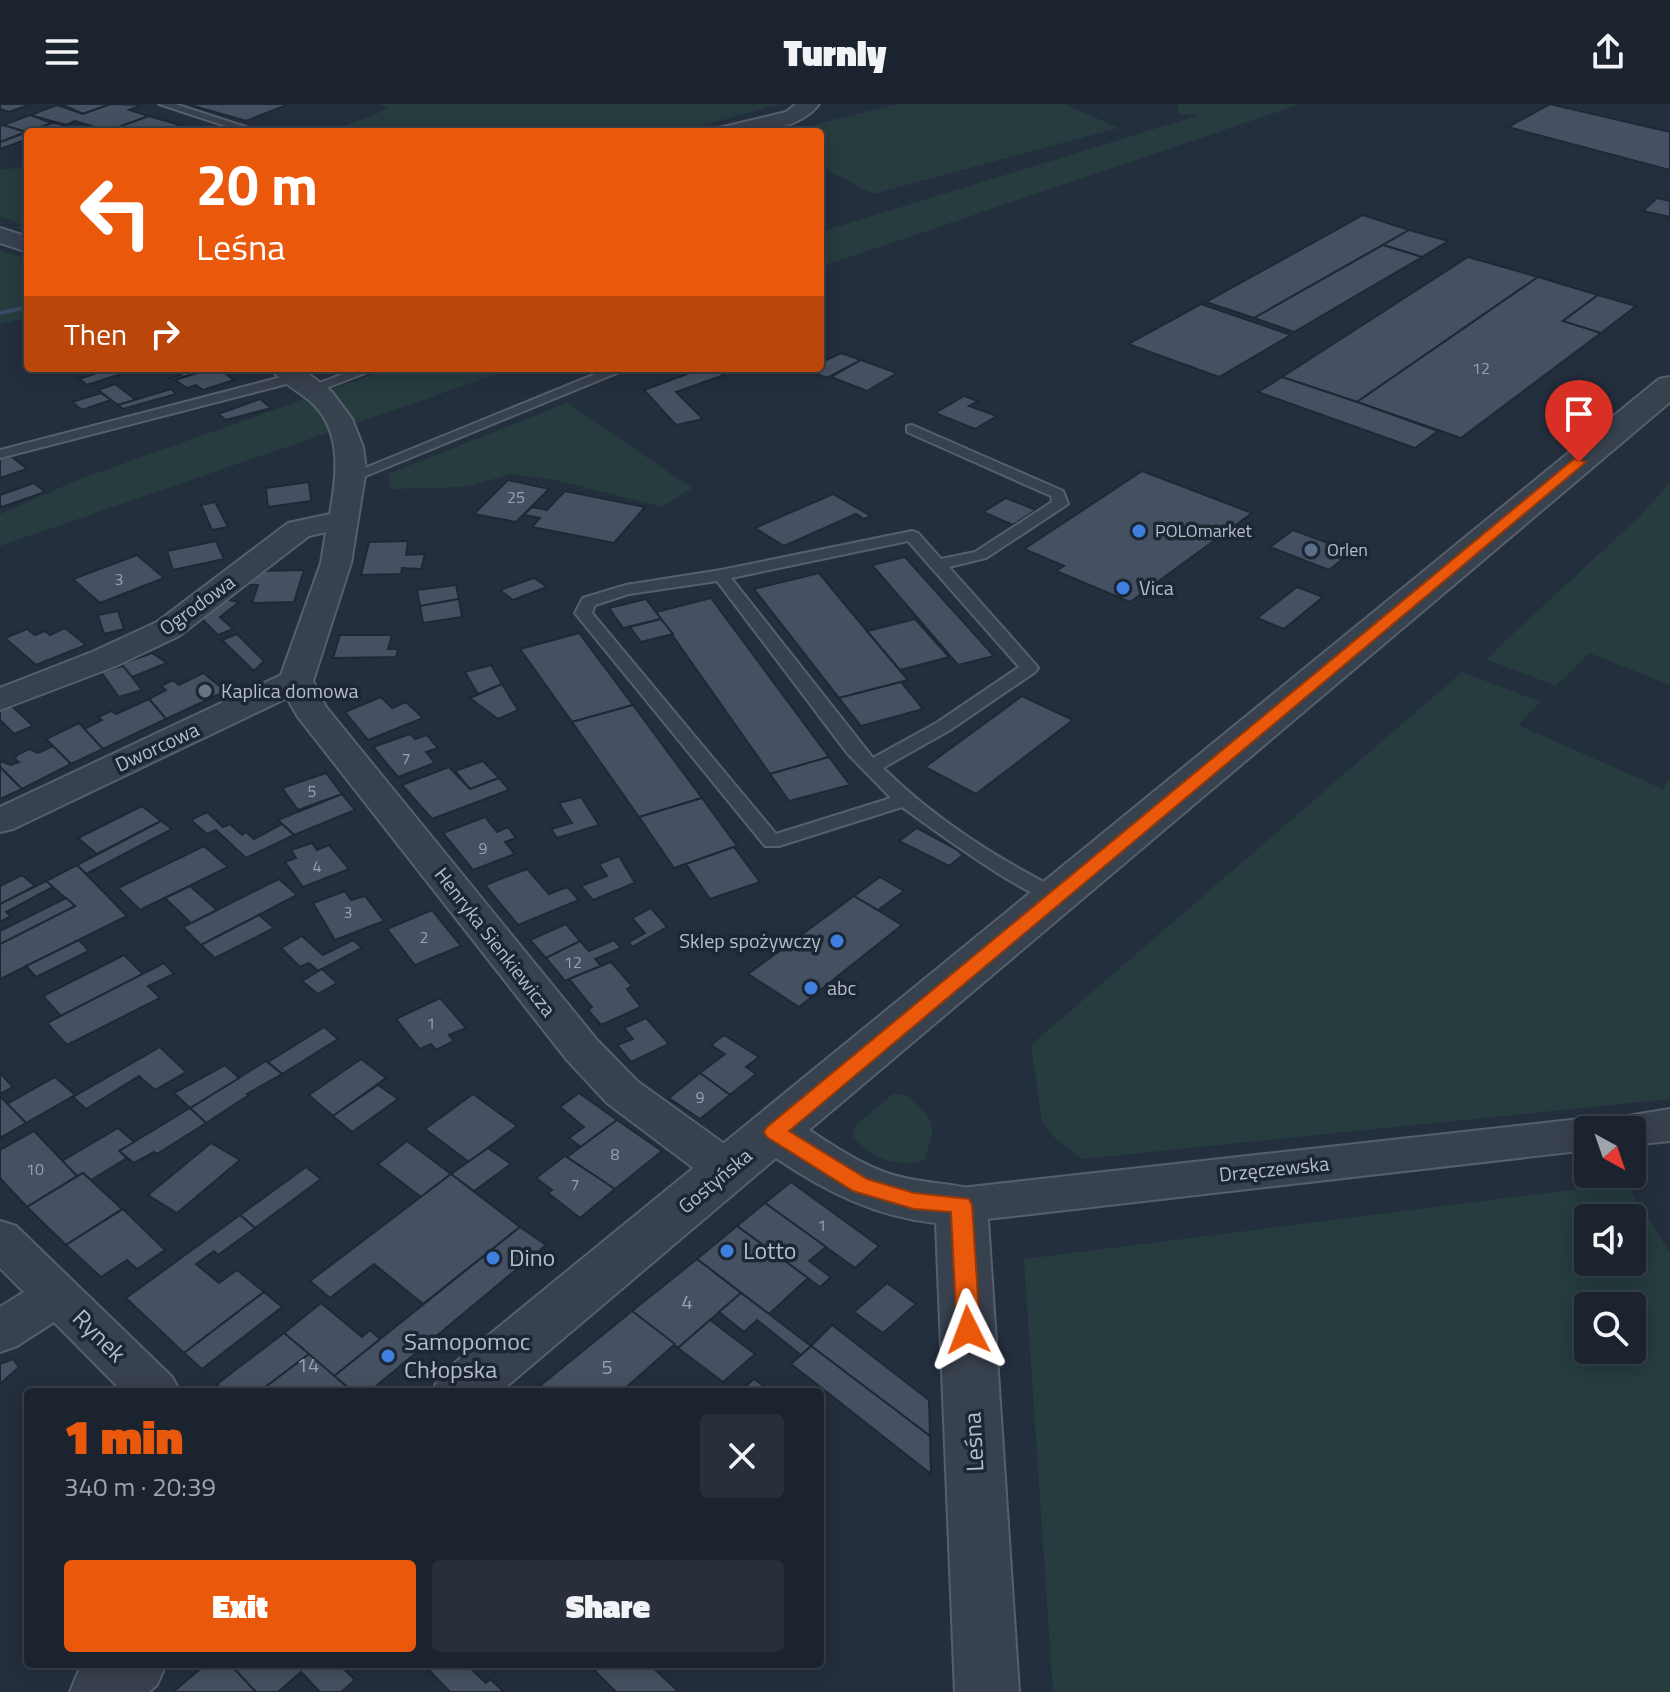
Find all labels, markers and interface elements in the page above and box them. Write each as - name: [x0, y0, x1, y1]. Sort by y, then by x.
- text: Turnly: [783, 25, 887, 80]
- icon: menu: [40, 30, 84, 74]
- icon: share: [1586, 30, 1630, 74]
- text: 20 m: [196, 142, 318, 227]
- icon: left: [64, 160, 168, 264]
- text: Leśna: [196, 219, 285, 274]
- text: Then: [64, 311, 127, 357]
- icon: right: [143, 312, 187, 356]
- house number: 12: [1472, 356, 1490, 380]
- pin: [1545, 380, 1613, 462]
- icon: arrive: [1557, 392, 1601, 436]
- house number: 25: [507, 485, 525, 509]
- place label: POLOmarket: [1155, 517, 1252, 544]
- marker: POLOmarket: [1130, 522, 1148, 540]
- place label: Orlen: [1327, 536, 1368, 563]
- marker: Orlen: [1302, 541, 1320, 559]
- street label: Ogrodowa: [152, 566, 241, 643]
- house number: 3: [115, 567, 123, 591]
- place label: Vica: [1139, 572, 1174, 603]
- marker: Vica: [1114, 579, 1132, 597]
- place label: Kaplica domowa: [221, 675, 359, 706]
- marker: Kaplica domowa: [196, 682, 214, 700]
- street label: Dworcowa: [110, 714, 204, 780]
- house number: 7: [402, 746, 410, 770]
- house number: 5: [308, 779, 317, 803]
- house number: 9: [479, 836, 488, 860]
- house number: 4: [313, 854, 322, 878]
- street label: Henryka Sienkiewicza: [427, 860, 564, 1023]
- house number: 3: [344, 900, 352, 924]
- house number: 2: [420, 925, 428, 949]
- place label: Sklep spożywczy: [679, 925, 821, 956]
- marker: Sklep spożywczy: [828, 932, 846, 950]
- house number: 12: [564, 950, 582, 974]
- place label: abc: [827, 972, 856, 1003]
- marker: abc: [802, 979, 820, 997]
- house number: 1: [427, 1011, 435, 1035]
- house number: 9: [696, 1085, 705, 1109]
- north arrow: [1574, 1116, 1646, 1188]
- map controls: [1574, 1116, 1646, 1364]
- street label: Gostyńska: [671, 1140, 759, 1221]
- house number: 8: [611, 1142, 620, 1166]
- street label: Drzęczewska: [1217, 1147, 1331, 1190]
- house number: 10: [26, 1157, 44, 1181]
- house number: 7: [571, 1172, 579, 1196]
- button: sound: [1574, 1204, 1646, 1276]
- house number: 1: [818, 1213, 826, 1237]
- place label: Lotto: [743, 1232, 796, 1268]
- place label: Dino: [509, 1239, 555, 1275]
- marker: Lotto: [718, 1242, 736, 1260]
- marker: Dino: [484, 1249, 502, 1267]
- house number: 4: [681, 1286, 693, 1317]
- position arrow: [926, 1288, 1010, 1372]
- button: search: [1574, 1292, 1646, 1364]
- street label: Rynek: [65, 1300, 135, 1371]
- place label: Samopomoc Chłopska: [404, 1323, 530, 1387]
- marker: Samopomoc Chłopska: [379, 1347, 397, 1365]
- house number: 14: [297, 1349, 319, 1380]
- house number: 5: [601, 1351, 613, 1382]
- text: 1 min: [64, 1400, 183, 1473]
- street label: Leśna: [953, 1411, 993, 1473]
- button: close: [700, 1414, 784, 1498]
- text: 340 m · 20:39: [64, 1467, 216, 1506]
- button: Exit: [64, 1560, 416, 1652]
- button: Share: [432, 1560, 784, 1652]

